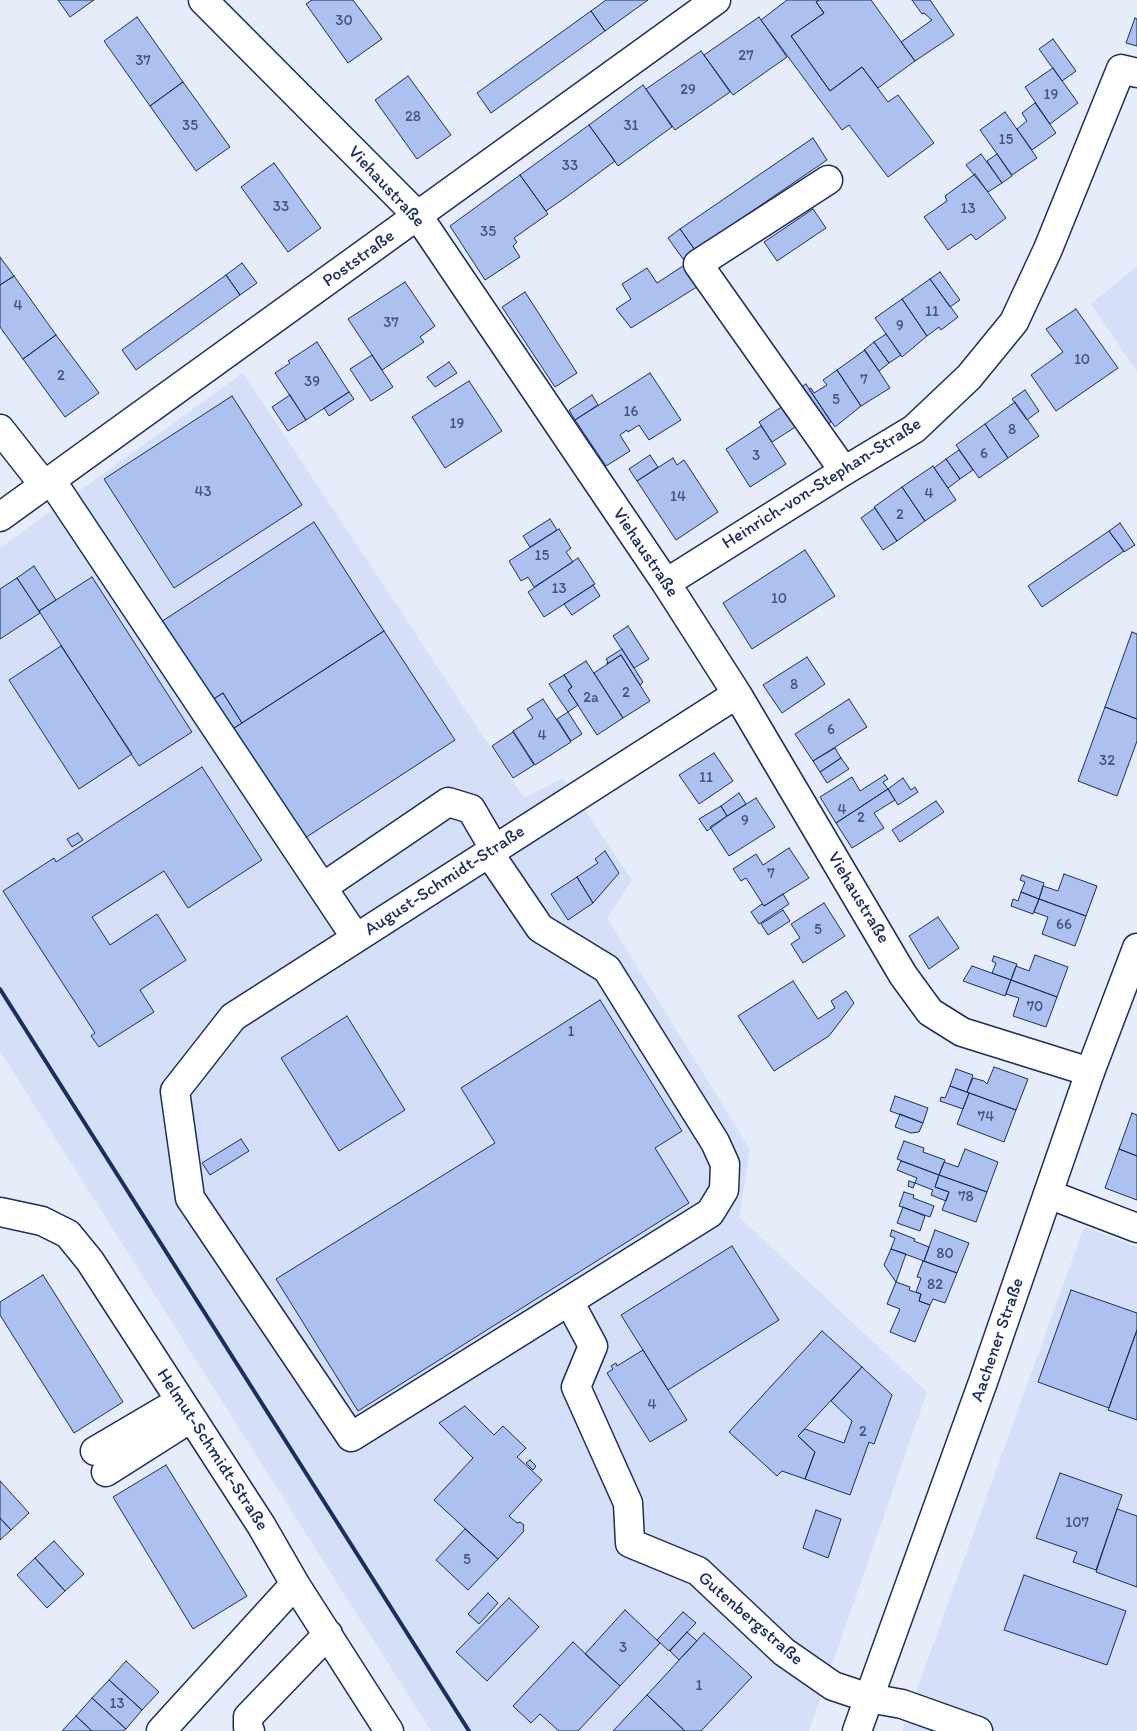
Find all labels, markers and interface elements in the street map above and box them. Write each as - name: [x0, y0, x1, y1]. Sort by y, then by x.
- house number: 30: [335, 12, 353, 30]
- house number: 27: [738, 47, 754, 65]
- house number: 37: [135, 52, 151, 70]
- house number: 29: [680, 81, 696, 99]
- house number: 19: [1044, 86, 1058, 104]
- house number: 28: [405, 108, 421, 126]
- house number: 35: [182, 117, 198, 135]
- house number: 31: [623, 117, 639, 135]
- house number: 15: [999, 131, 1013, 149]
- street label: Viehaustraße: [343, 142, 429, 232]
- house number: 33: [562, 157, 578, 175]
- house number: 33: [273, 198, 289, 216]
- house number: 13: [960, 200, 976, 218]
- house number: 35: [480, 223, 496, 241]
- street label: Poststraße: [319, 226, 399, 292]
- house number: 4: [13, 297, 23, 315]
- house number: 11: [925, 303, 939, 321]
- house number: 37: [383, 314, 399, 332]
- house number: 9: [896, 317, 904, 335]
- house number: 10: [1074, 351, 1090, 369]
- house number: 2: [57, 367, 65, 385]
- house number: 7: [860, 371, 868, 389]
- house number: 39: [304, 373, 320, 391]
- house number: 5: [832, 391, 840, 409]
- house number: 16: [624, 403, 638, 421]
- street label: Heinrich-von-Stephan-Straße: [718, 414, 926, 554]
- house number: 19: [450, 415, 464, 433]
- house number: 8: [1008, 421, 1016, 439]
- house number: 6: [980, 445, 988, 463]
- house number: 3: [752, 447, 760, 465]
- house number: 43: [194, 483, 212, 501]
- house number: 4: [924, 485, 934, 503]
- house number: 14: [670, 488, 686, 506]
- street label: Viehaustraße: [607, 504, 683, 602]
- house number: 2: [896, 506, 904, 524]
- house number: 15: [535, 547, 549, 565]
- house number: 13: [551, 580, 567, 598]
- house number: 10: [771, 590, 787, 608]
- house number: 8: [790, 676, 798, 694]
- house number: 2: [622, 684, 630, 702]
- house number: 2a: [583, 689, 599, 707]
- house number: 6: [827, 721, 835, 739]
- house number: 4: [537, 727, 547, 745]
- house number: 32: [1099, 752, 1115, 770]
- house number: 11: [699, 769, 713, 787]
- house number: 4: [837, 801, 847, 819]
- house number: 2: [857, 809, 865, 827]
- house number: 9: [741, 812, 749, 830]
- street label: August-Schmidt-Straße: [361, 821, 529, 941]
- street label: Viehaustraße: [822, 848, 894, 948]
- house number: 7: [767, 865, 775, 883]
- house number: 66: [1056, 916, 1072, 934]
- house number: 5: [814, 921, 822, 939]
- house number: 70: [1027, 998, 1043, 1016]
- house number: 1: [568, 1023, 574, 1041]
- house number: 74: [978, 1108, 994, 1126]
- house number: 78: [958, 1188, 974, 1206]
- house number: 80: [936, 1245, 954, 1263]
- street label: Aachener Straße: [967, 1275, 1029, 1405]
- house number: 82: [927, 1276, 943, 1294]
- street label: Helmut-Schmidt-Straße: [152, 1365, 272, 1535]
- house number: 4: [647, 1396, 657, 1414]
- house number: 2: [859, 1423, 867, 1441]
- house number: 107: [1065, 1514, 1089, 1532]
- house number: 5: [463, 1551, 471, 1569]
- street label: Gutenbergstraße: [693, 1567, 807, 1671]
- house number: 3: [619, 1639, 627, 1657]
- house number: 1: [696, 1677, 702, 1695]
- house number: 13: [109, 1695, 125, 1713]

